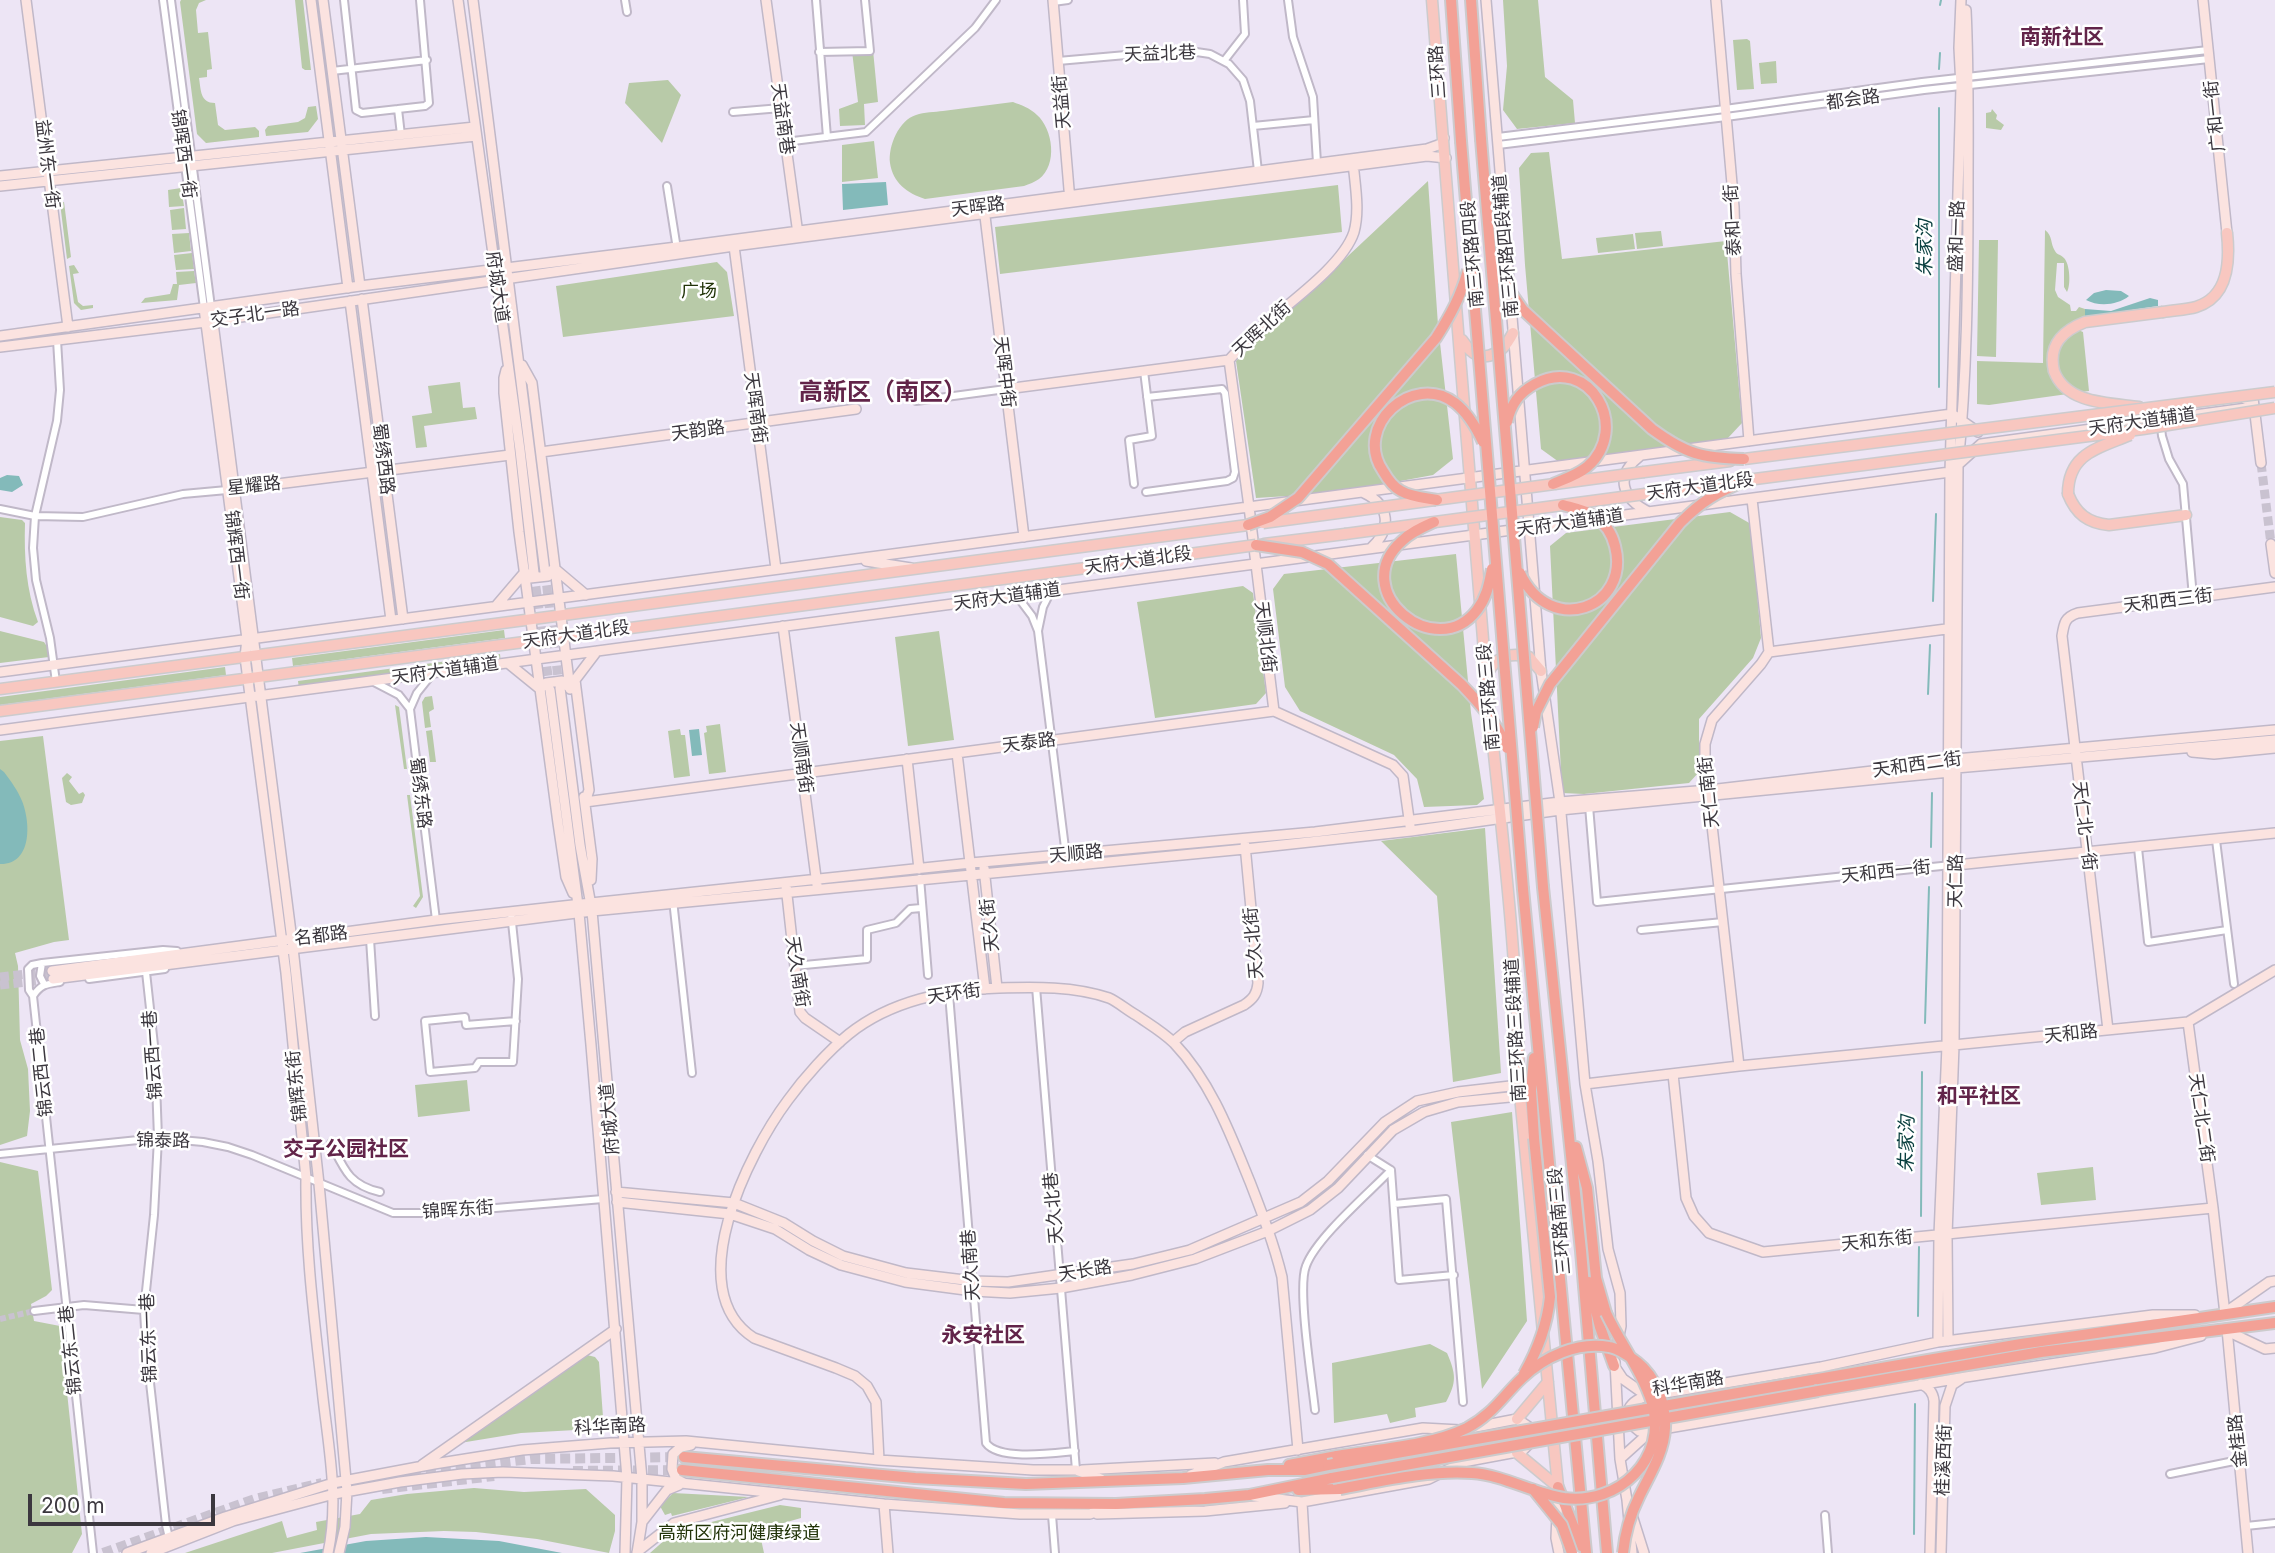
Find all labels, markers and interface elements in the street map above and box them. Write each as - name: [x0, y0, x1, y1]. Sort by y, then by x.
- district label: 南新社区: [2020, 25, 2104, 51]
- street label: 天益北巷: [1124, 42, 1196, 66]
- street label: 三环路: [1425, 44, 1451, 100]
- street label: 天益街: [1049, 74, 1075, 130]
- street label: 广和一街: [2200, 79, 2230, 153]
- street label: 天益南巷: [766, 82, 798, 156]
- street label: 都会路: [1825, 86, 1881, 114]
- street label: 锦晖西一街: [166, 108, 200, 200]
- street label: 益州东一街: [31, 118, 63, 210]
- street label: 南三环路四段辅道: [1489, 173, 1523, 319]
- street label: 泰和一街: [1720, 183, 1746, 257]
- street label: 天晖路: [950, 193, 1006, 221]
- street label: 南三环路四段: [1458, 199, 1488, 309]
- street label: 盛和一路: [1945, 200, 1969, 272]
- water label: 朱家沟: [1914, 220, 1936, 276]
- street label: 府城大道: [481, 250, 513, 324]
- park label: 广场: [681, 281, 717, 303]
- street label: 天晖北街: [1228, 297, 1296, 361]
- street label: 交子北一路: [209, 298, 301, 332]
- street label: 天晖中街: [989, 335, 1019, 409]
- street label: 天晖南街: [739, 371, 771, 445]
- district label: 高新区（南区）: [799, 379, 967, 407]
- street label: 天府大道辅道: [2087, 404, 2197, 440]
- street label: 天韵路: [670, 417, 726, 445]
- street label: 蜀绣西路: [368, 422, 398, 496]
- street label: 天府大道北段: [1645, 469, 1755, 505]
- street label: 星耀路: [226, 472, 282, 500]
- street label: 天府大道辅道: [1515, 505, 1625, 541]
- street label: 锦辉西一街: [220, 509, 252, 601]
- street label: 天府大道北段: [1083, 543, 1193, 579]
- street label: 天府大道辅道: [952, 579, 1062, 615]
- street label: 天和西三街: [2122, 585, 2214, 617]
- street label: 天顺北街: [1250, 600, 1280, 674]
- street label: 天府大道北段: [521, 617, 631, 653]
- street label: 南三环路三段: [1474, 642, 1504, 752]
- street label: 天府大道辅道: [390, 653, 500, 689]
- street label: 天顺南街: [785, 721, 817, 795]
- street label: 天泰路: [1001, 729, 1057, 757]
- street label: 天和西二街: [1871, 748, 1963, 782]
- street label: 天仁南街: [1694, 755, 1724, 829]
- street label: 蜀绣东路: [405, 756, 435, 830]
- street label: 天仁北一街: [2068, 780, 2100, 872]
- street label: 天顺路: [1048, 841, 1104, 867]
- street label: 天仁路: [1945, 854, 1967, 908]
- street label: 天和西一街: [1840, 857, 1932, 887]
- street label: 天久街: [976, 897, 1004, 953]
- street label: 天久北街: [1240, 906, 1268, 980]
- street label: 名都路: [293, 922, 349, 950]
- street label: 天久南街: [781, 935, 813, 1009]
- street label: 南三环路三段辅道: [1501, 958, 1531, 1102]
- street label: 天环街: [926, 980, 982, 1008]
- street label: 锦云西一巷: [139, 1009, 167, 1101]
- street label: 天和路: [2043, 1020, 2099, 1048]
- street label: 锦云西二巷: [27, 1026, 57, 1118]
- street label: 锦辉东街: [282, 1049, 312, 1123]
- street label: 天仁北二街: [2184, 1072, 2218, 1164]
- street label: 府城大道: [596, 1082, 624, 1156]
- district label: 和平社区: [1937, 1084, 2021, 1110]
- water label: 朱家沟: [1895, 1115, 1919, 1173]
- street label: 锦泰路: [136, 1130, 190, 1152]
- district label: 交子公园社区: [283, 1137, 409, 1163]
- street label: 三环路南三段: [1545, 1166, 1575, 1276]
- street label: 天久北巷: [1040, 1171, 1068, 1245]
- street label: 锦晖东街: [421, 1197, 495, 1223]
- street label: 天和东街: [1840, 1226, 1914, 1256]
- street label: 天久南巷: [958, 1228, 984, 1302]
- street label: 天长路: [1057, 1256, 1113, 1286]
- street label: 锦云东一巷: [137, 1293, 161, 1383]
- street label: 锦云东二巷: [56, 1304, 86, 1396]
- district label: 永安社区: [941, 1323, 1025, 1349]
- street label: 科华南路: [1651, 1367, 1725, 1401]
- street label: 金桂路: [2224, 1413, 2252, 1469]
- street label: 科华南路: [573, 1414, 647, 1440]
- street label: 桂溪西街: [1932, 1424, 1956, 1496]
- scale bar: [32, 1480, 219, 1524]
- text: 200 m: [41, 1493, 105, 1518]
- park label: 高新区府河健康绿道: [658, 1523, 820, 1545]

